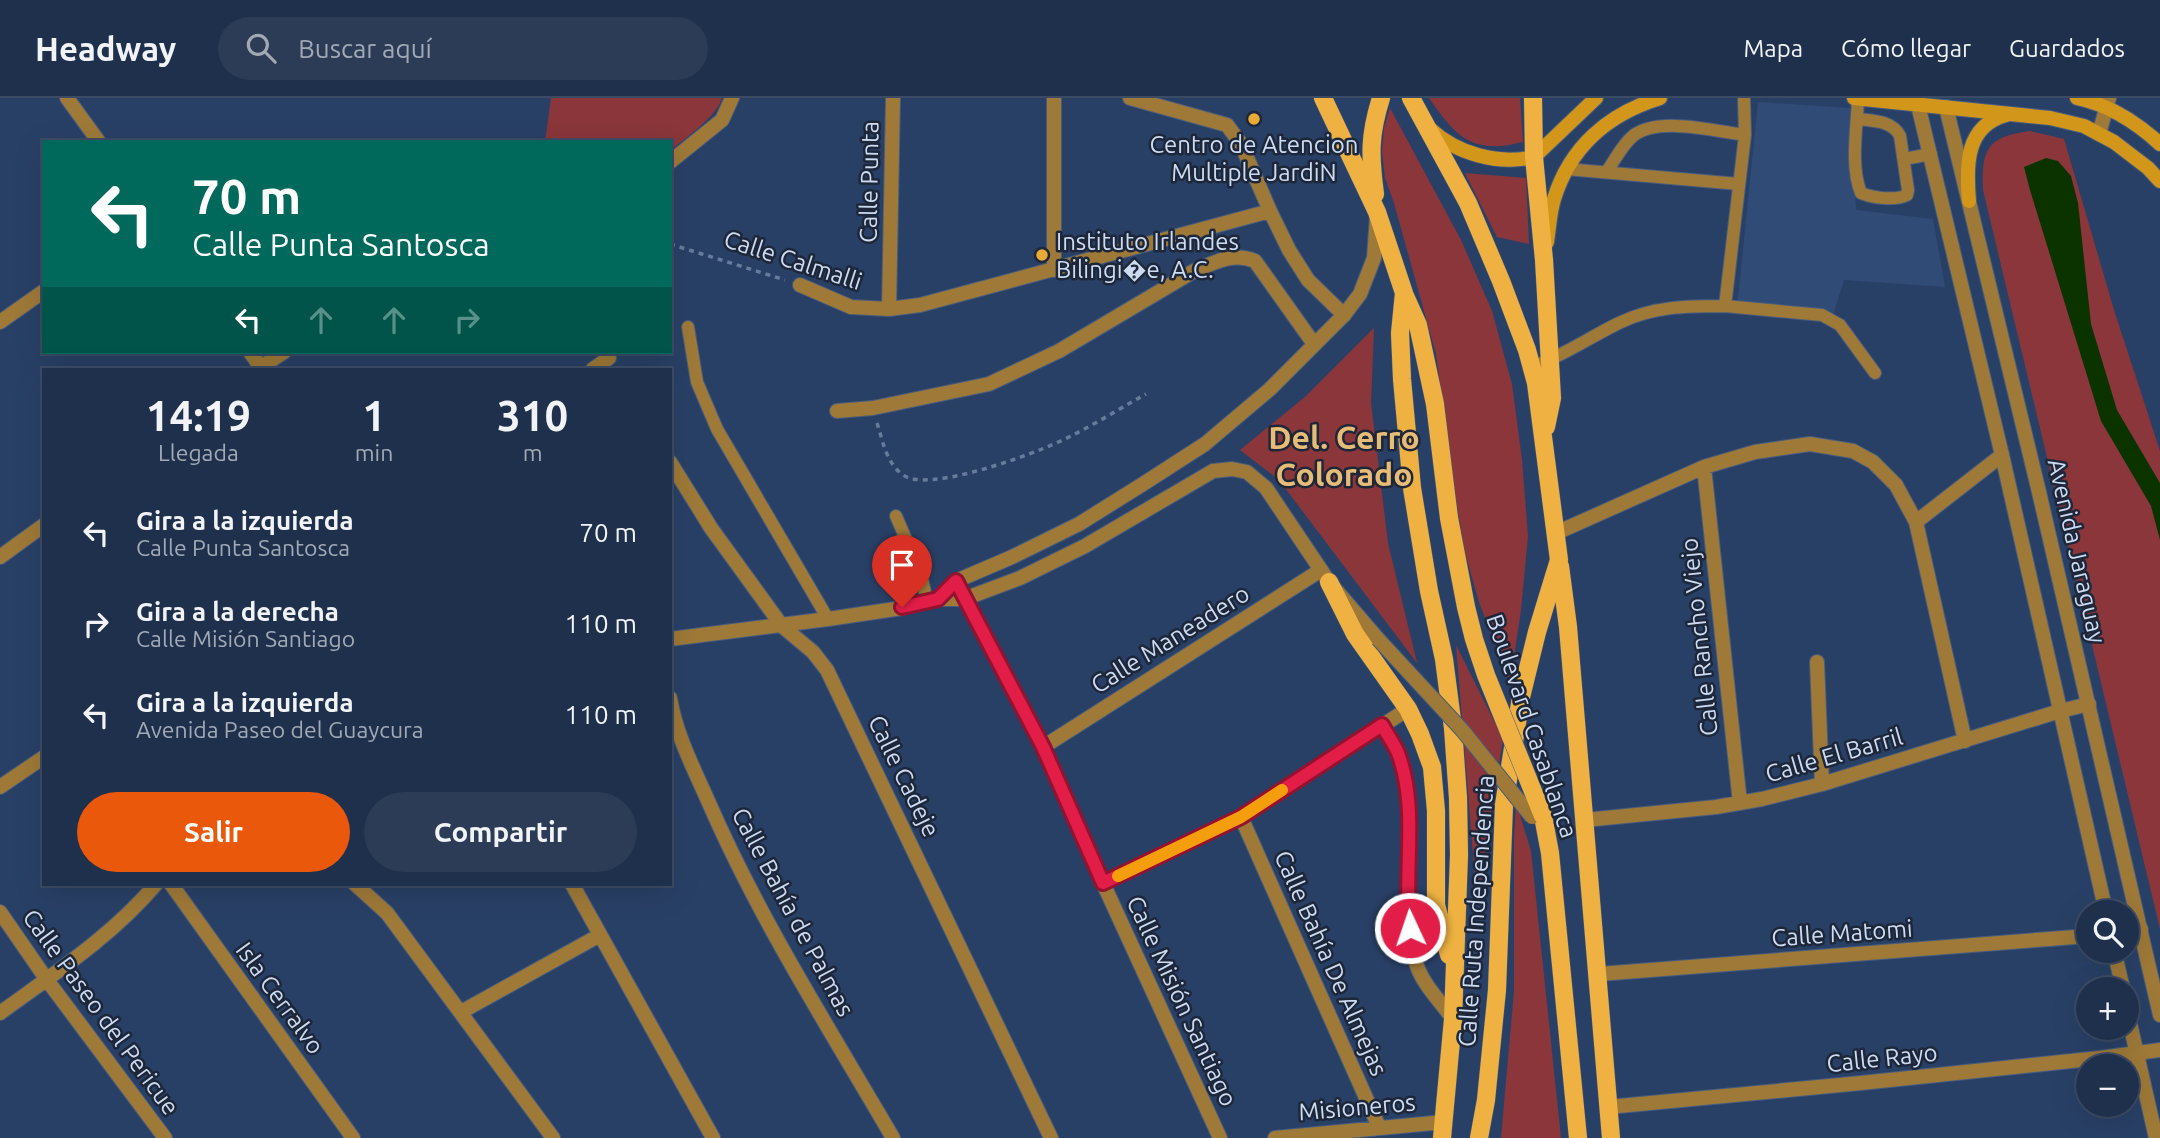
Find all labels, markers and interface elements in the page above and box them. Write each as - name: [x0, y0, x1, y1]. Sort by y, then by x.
- search box: [218, 17, 708, 80]
- icon: search: [242, 29, 280, 67]
- text: Headway: [35, 30, 176, 67]
- text: Buscar aquí: [298, 34, 432, 63]
- text: Mapa: [1743, 35, 1803, 62]
- text: Cómo llegar: [1841, 35, 1971, 62]
- text: Guardados: [2009, 35, 2125, 62]
- marker: Centro de Atencion Multiple JardiN: [1246, 111, 1262, 127]
- street label: Calle Punta: [854, 121, 884, 243]
- place label: Centro de Atencion Multiple JardiN: [1149, 131, 1359, 186]
- icon: left: [77, 168, 168, 259]
- text: 70 m: [192, 168, 301, 223]
- street label: Calle Calmalli: [721, 225, 865, 295]
- text: Calle Punta Santosca: [192, 226, 490, 262]
- place label: Instituto Irlandes Bilingi�e, A.C.: [1056, 228, 1239, 283]
- marker: Instituto Irlandes Bilingi�e, A.C.: [1034, 247, 1050, 263]
- icon: left: [229, 301, 267, 339]
- icon: ahead: [302, 301, 340, 339]
- icon: ahead: [375, 301, 413, 339]
- icon: right: [448, 301, 486, 339]
- text: 14:19: [146, 392, 251, 439]
- text: 1: [362, 392, 386, 439]
- text: 310: [497, 392, 568, 439]
- district label: Del. Cerro Colorado: [1268, 419, 1420, 492]
- text: Llegada: [158, 440, 239, 465]
- text: min: [355, 440, 393, 465]
- text: m: [523, 440, 543, 465]
- street label: Avenida Jaraguay: [2043, 456, 2111, 646]
- text: Gira a la izquierda: [136, 506, 354, 535]
- icon: left: [77, 514, 115, 552]
- text: 70 m: [579, 518, 637, 547]
- text: Calle Punta Santosca: [136, 535, 350, 560]
- pin: [872, 535, 932, 607]
- street label: Calle Rancho Viejo: [1675, 537, 1723, 737]
- icon: arrive: [883, 546, 921, 584]
- street label: Calle Maneadero: [1086, 580, 1254, 698]
- text: Gira a la derecha: [136, 597, 339, 626]
- icon: right: [77, 605, 115, 643]
- text: 110 m: [565, 609, 637, 638]
- street label: Boulevard Casablanca: [1481, 611, 1583, 841]
- text: Calle Misión Santiago: [136, 626, 355, 651]
- text: Gira a la izquierda: [136, 688, 354, 717]
- icon: left: [77, 696, 115, 734]
- text: 110 m: [565, 700, 637, 729]
- street label: Calle Cadeje: [863, 711, 945, 841]
- text: Avenida Paseo del Guaycura: [136, 717, 424, 742]
- street label: Calle El Barril: [1762, 723, 1906, 787]
- street label: Calle Ruta Independencia: [1453, 774, 1499, 1048]
- button: Salir: [77, 792, 350, 872]
- button: Compartir: [364, 792, 637, 872]
- street label: Calle Bahía de Palmas: [727, 803, 859, 1021]
- street label: Calle Bahía De Almejas: [1269, 846, 1393, 1080]
- position arrow: [1373, 891, 1447, 965]
- street label: Calle Misión Santiago: [1121, 892, 1243, 1110]
- map controls: [2076, 900, 2139, 1117]
- button: search: [2076, 900, 2139, 963]
- street label: Calle Paseo del Pericue: [17, 904, 185, 1120]
- street label: Calle Matomi: [1770, 915, 1914, 951]
- street label: Isla Cerralvo: [231, 937, 329, 1059]
- button: +: [2076, 977, 2139, 1040]
- street label: Calle Rayo: [1825, 1039, 1939, 1077]
- button: −: [2076, 1054, 2139, 1117]
- street label: Misioneros: [1297, 1088, 1417, 1126]

